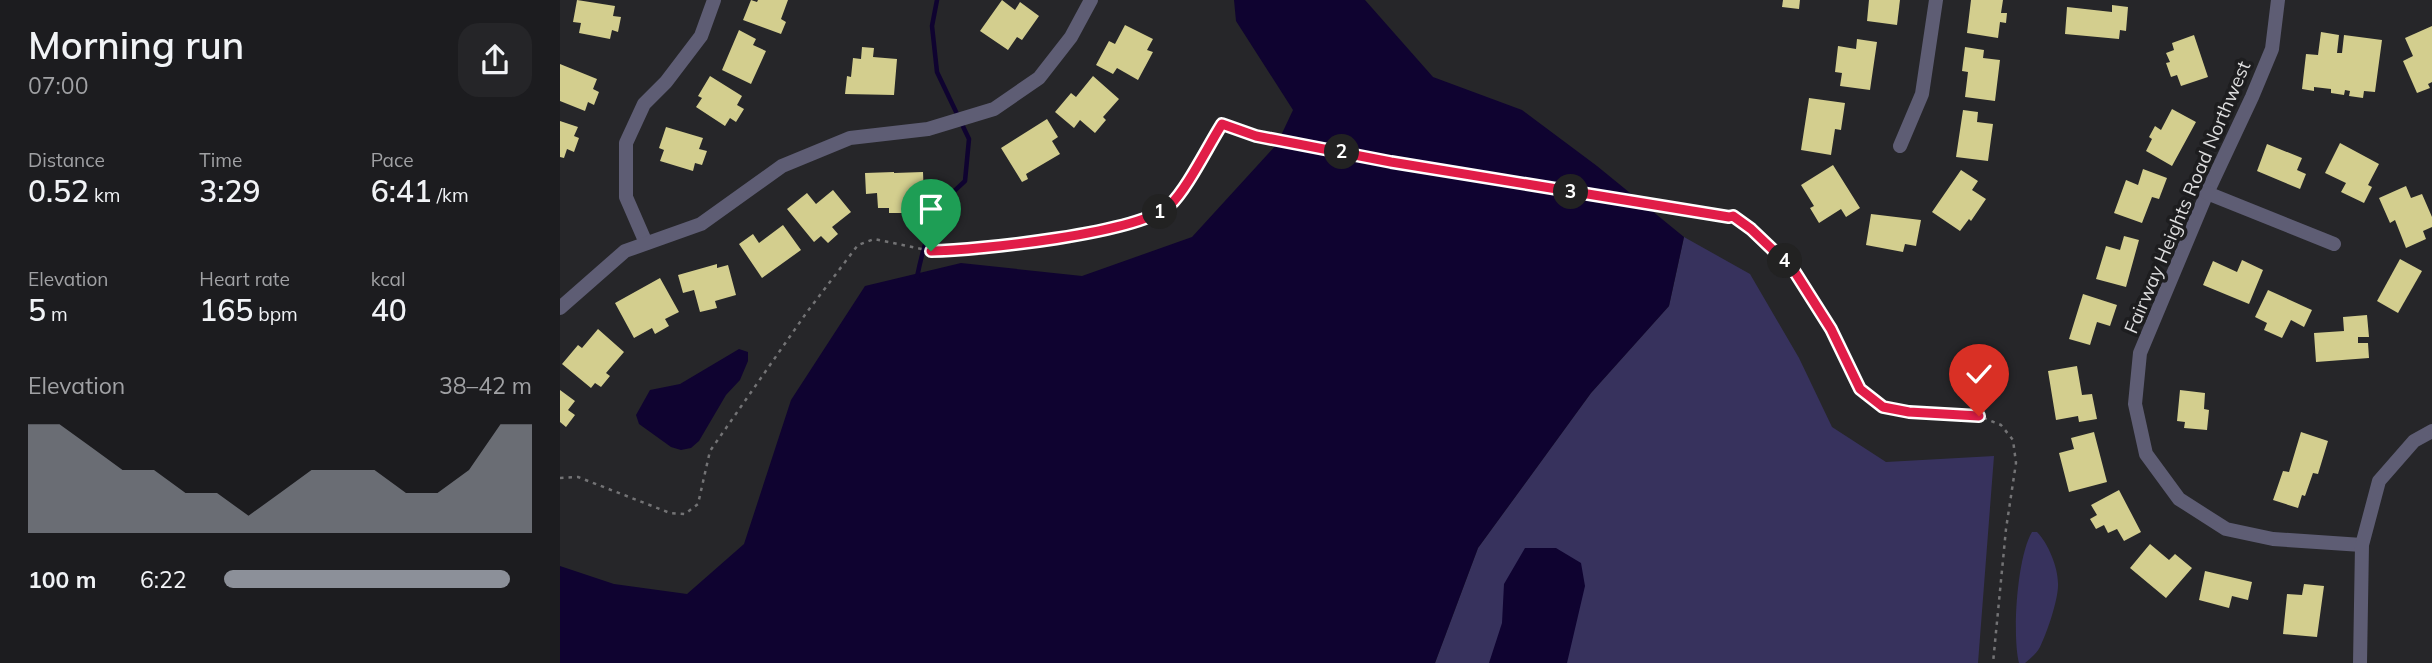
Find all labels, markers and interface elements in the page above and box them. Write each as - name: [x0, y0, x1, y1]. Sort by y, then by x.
- text: Morning run: [28, 21, 244, 69]
- button: share: [458, 23, 532, 97]
- street label: Fairway Heights Road Northwest: [2119, 57, 2256, 337]
- text: 07:00: [28, 71, 88, 100]
- pin: 2: [1324, 134, 1360, 170]
- text: 2: [1336, 139, 1347, 163]
- text: Distance: [28, 148, 105, 172]
- text: Time: [199, 148, 242, 172]
- text: Pace: [371, 148, 414, 172]
- text: 0.52: [28, 172, 89, 210]
- text: 3:29: [199, 172, 260, 210]
- text: 6:41: [371, 172, 432, 210]
- pin: 3: [1553, 174, 1588, 210]
- pin: [901, 179, 961, 251]
- text: 3: [1565, 179, 1576, 203]
- text: km: [89, 183, 121, 207]
- text: /km: [432, 183, 469, 207]
- icon: arrive: [912, 190, 950, 228]
- pin: 1: [1142, 194, 1178, 230]
- text: 1: [1154, 199, 1165, 223]
- pin: 4: [1768, 244, 1802, 278]
- text: 4: [1779, 248, 1790, 272]
- text: Elevation: [28, 267, 108, 291]
- text: Heart rate: [199, 267, 290, 291]
- text: kcal: [371, 267, 405, 291]
- text: 5: [28, 291, 46, 329]
- text: 165: [199, 291, 253, 329]
- text: 40: [371, 291, 407, 329]
- text: m: [46, 302, 68, 326]
- text: bpm: [253, 302, 298, 326]
- pin: [1949, 344, 2009, 416]
- icon: check: [1960, 355, 1998, 393]
- text: Elevation: [28, 371, 125, 400]
- text: 38–42 m: [439, 371, 532, 400]
- text: 100 m: [28, 565, 96, 594]
- text: 6:22: [140, 565, 187, 594]

